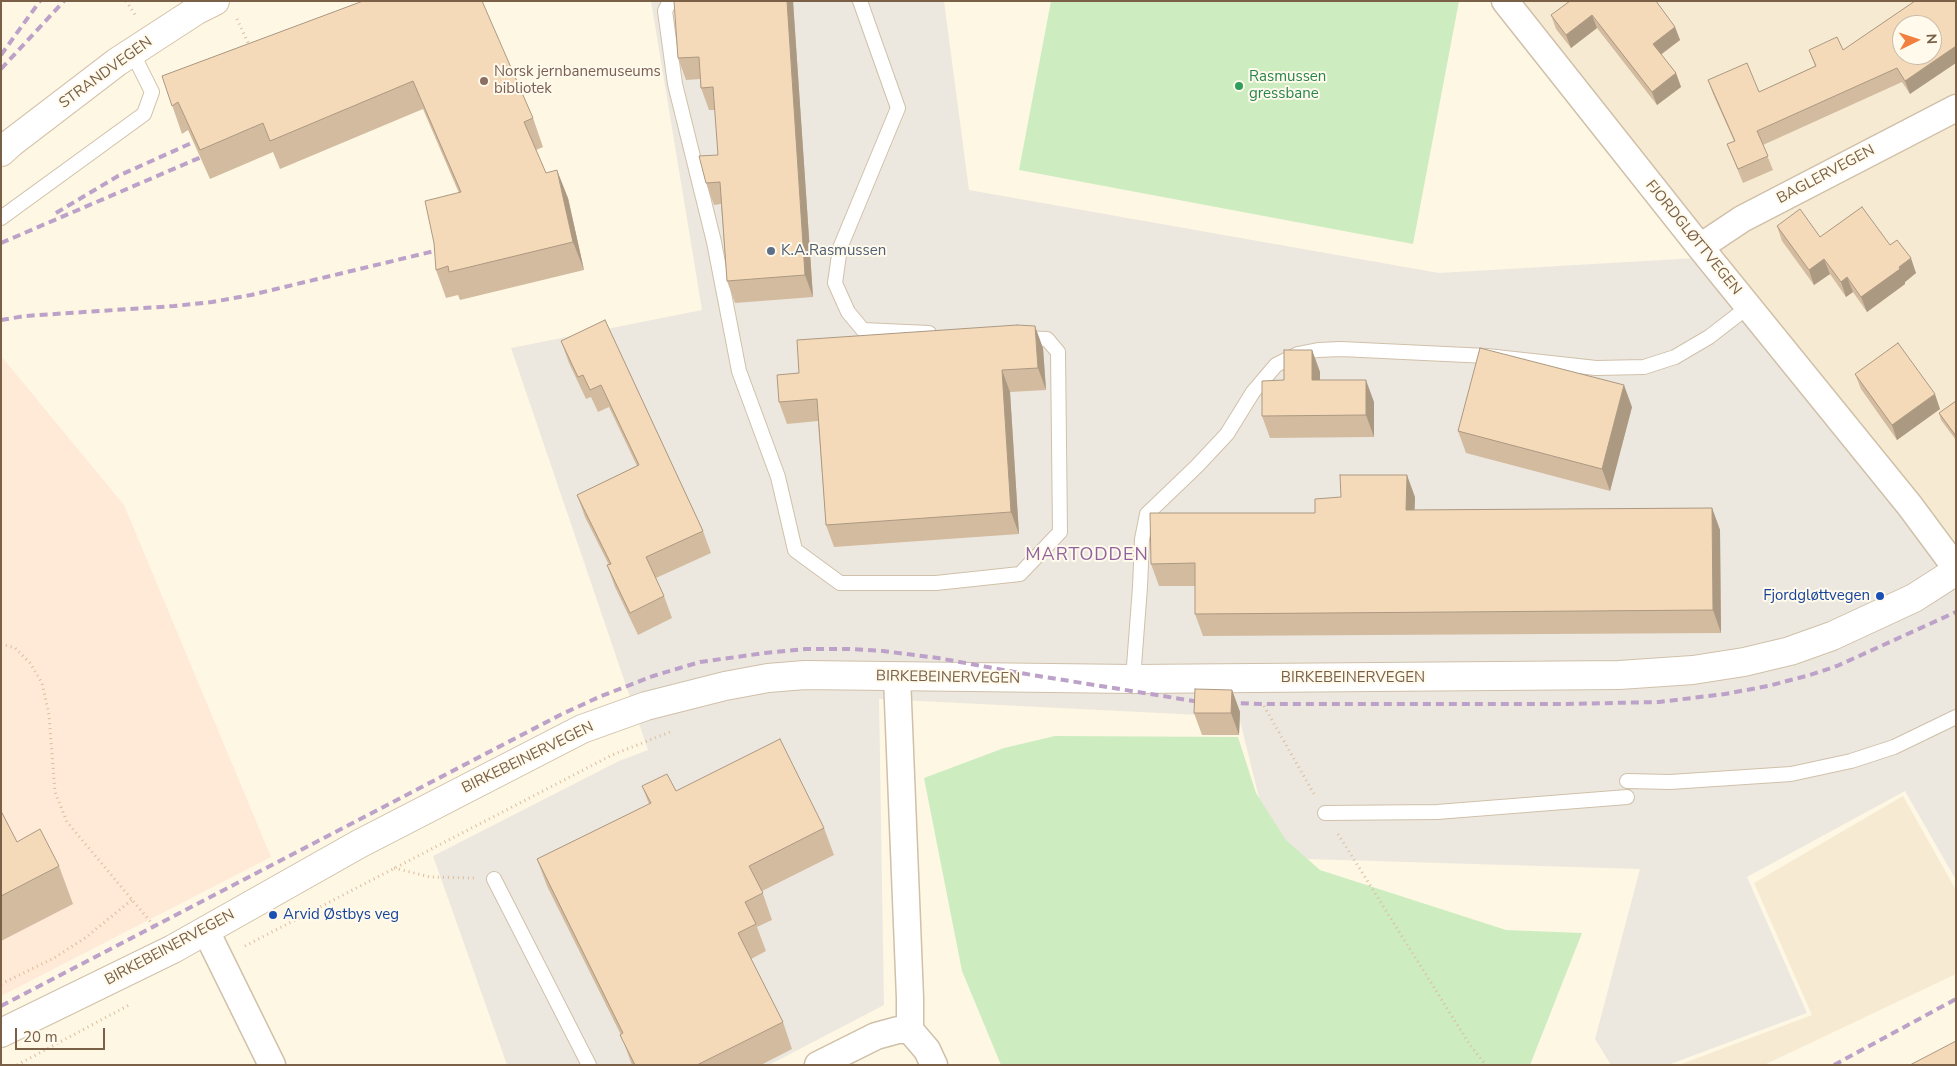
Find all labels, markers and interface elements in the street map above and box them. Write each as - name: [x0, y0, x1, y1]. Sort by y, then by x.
- north arrow: [1892, 15, 1942, 65]
- street label: STRANDVEGEN: [56, 33, 156, 113]
- text: N: [1922, 33, 1941, 45]
- place label: Norsk jernbanemuseums bibliotek: [494, 63, 661, 98]
- place label: Rasmussen gressbane: [1249, 68, 1326, 103]
- marker: Norsk jernbanemuseums bibliotek: [478, 75, 490, 87]
- marker: Rasmussen gressbane: [1233, 80, 1245, 92]
- street label: BAGLERVEGEN: [1774, 142, 1878, 208]
- street label: FJORDGLØTTVEGEN: [1641, 177, 1745, 299]
- place label: K.A.Rasmussen: [781, 242, 886, 260]
- marker: K.A.Rasmussen: [765, 245, 777, 257]
- district label: MARTODDEN: [1024, 545, 1150, 567]
- place label: Fjordgløttvegen: [1763, 587, 1870, 605]
- marker: Fjordgløttvegen: [1874, 590, 1886, 602]
- street label: BIRKEBEINERVEGEN: [876, 668, 1020, 688]
- street label: BIRKEBEINERVEGEN: [1281, 669, 1425, 687]
- street label: BIRKEBEINERVEGEN: [459, 718, 597, 798]
- street label: BIRKEBEINERVEGEN: [102, 906, 238, 990]
- place label: Arvid Østbys veg: [283, 906, 399, 924]
- marker: Arvid Østbys veg: [267, 909, 279, 921]
- scale bar: [18, 1018, 108, 1050]
- text: 20 m: [23, 1027, 58, 1047]

